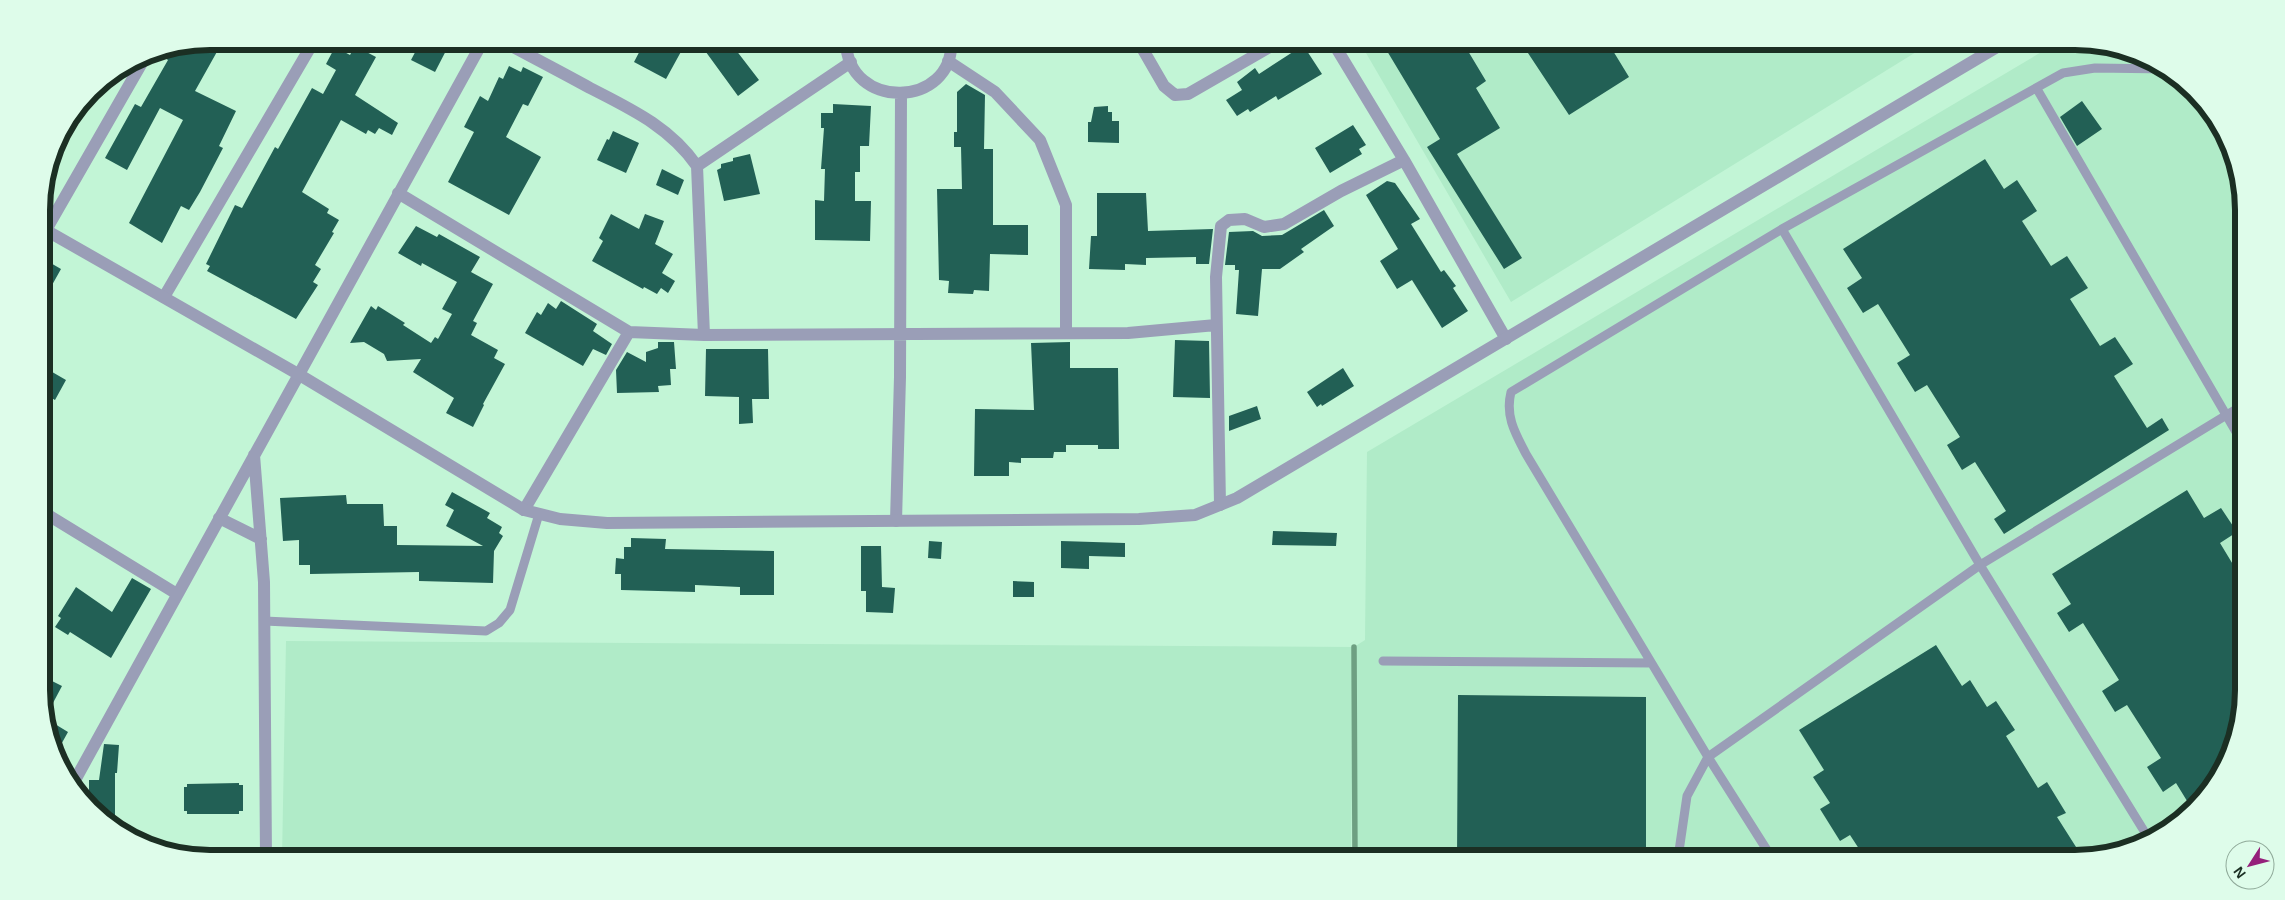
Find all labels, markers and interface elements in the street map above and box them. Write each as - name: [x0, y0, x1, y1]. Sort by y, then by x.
- north arrow: [2225, 840, 2275, 890]
- text: N: [2230, 864, 2249, 881]

